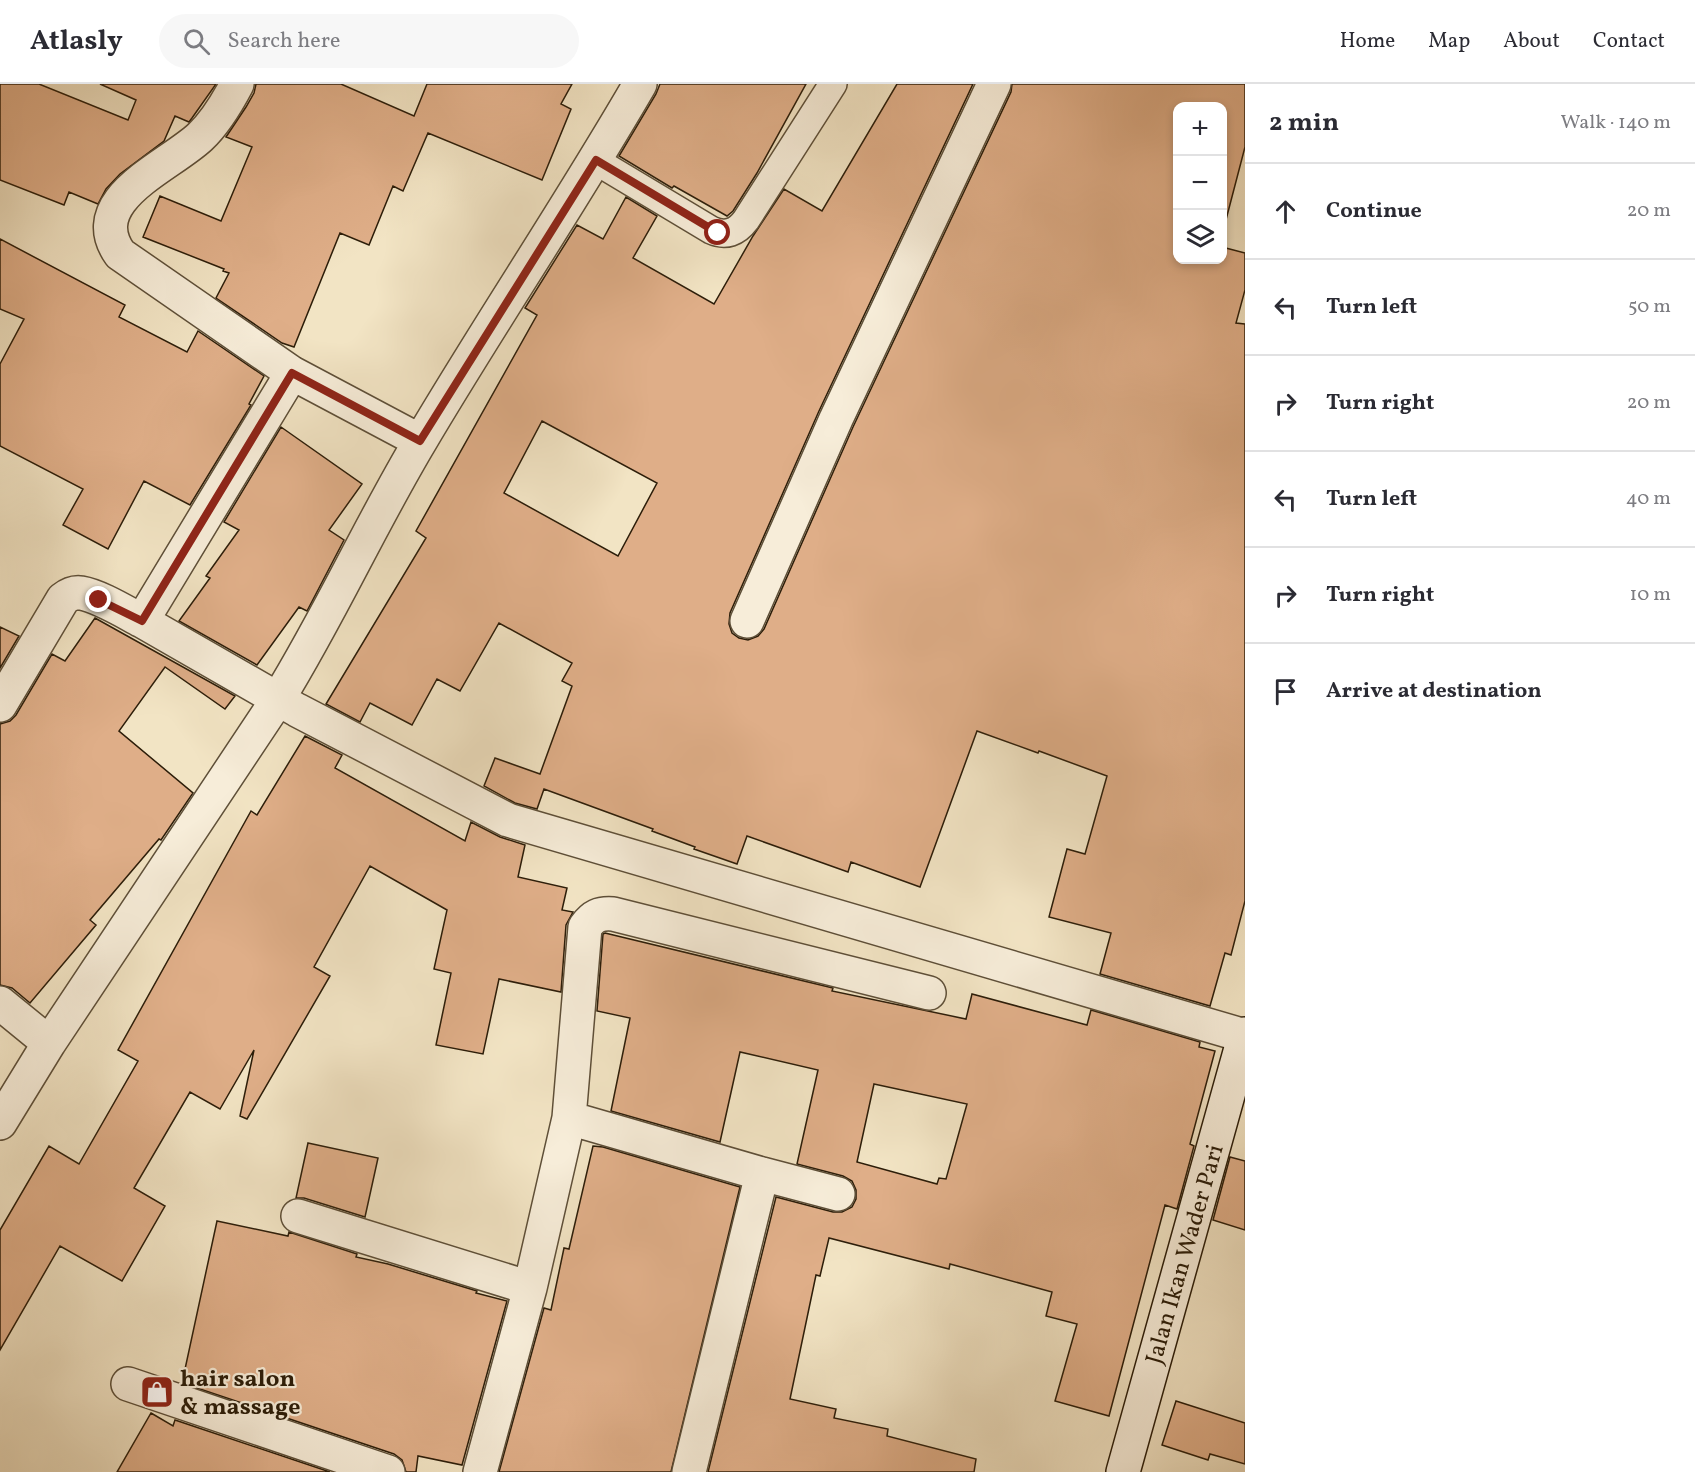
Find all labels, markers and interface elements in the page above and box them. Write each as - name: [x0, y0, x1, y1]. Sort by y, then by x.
- search box: [159, 14, 579, 68]
- text: Atlasly: [30, 22, 123, 61]
- icon: search: [180, 25, 213, 58]
- text: Search here: [228, 26, 340, 57]
- text: Home: [1340, 27, 1395, 56]
- text: Map: [1428, 27, 1470, 56]
- text: About: [1503, 27, 1560, 56]
- text: Contact: [1593, 27, 1665, 56]
- map controls: [1173, 102, 1227, 264]
- button: +: [1173, 102, 1227, 156]
- text: 2 min: [1269, 105, 1339, 141]
- text: Walk · 140 m: [1561, 109, 1671, 137]
- button: −: [1173, 156, 1227, 210]
- icon: ahead: [1269, 195, 1302, 228]
- text: Continue: [1326, 196, 1422, 227]
- text: 20 m: [1627, 197, 1671, 225]
- button: layers: [1173, 210, 1227, 264]
- route start: [704, 219, 730, 245]
- icon: left: [1269, 291, 1302, 324]
- text: Turn left: [1326, 292, 1417, 323]
- text: 50 m: [1628, 293, 1671, 321]
- icon: right: [1269, 387, 1302, 420]
- text: Turn right: [1326, 388, 1434, 419]
- text: 20 m: [1627, 389, 1671, 417]
- icon: left: [1269, 483, 1302, 516]
- text: Turn left: [1326, 484, 1417, 515]
- text: 40 m: [1626, 485, 1671, 513]
- icon: right: [1269, 579, 1302, 612]
- text: Turn right: [1326, 580, 1434, 611]
- text: 10 m: [1630, 581, 1671, 609]
- route end: [85, 586, 111, 612]
- icon: arrive: [1269, 675, 1302, 708]
- text: Arrive at destination: [1326, 676, 1542, 707]
- street label: Jalan Ikan Wader Pari: [1138, 1141, 1234, 1368]
- place label: hair salon & massage: [180, 1363, 300, 1425]
- shop icon: hair salon & massage: [139, 1374, 175, 1410]

